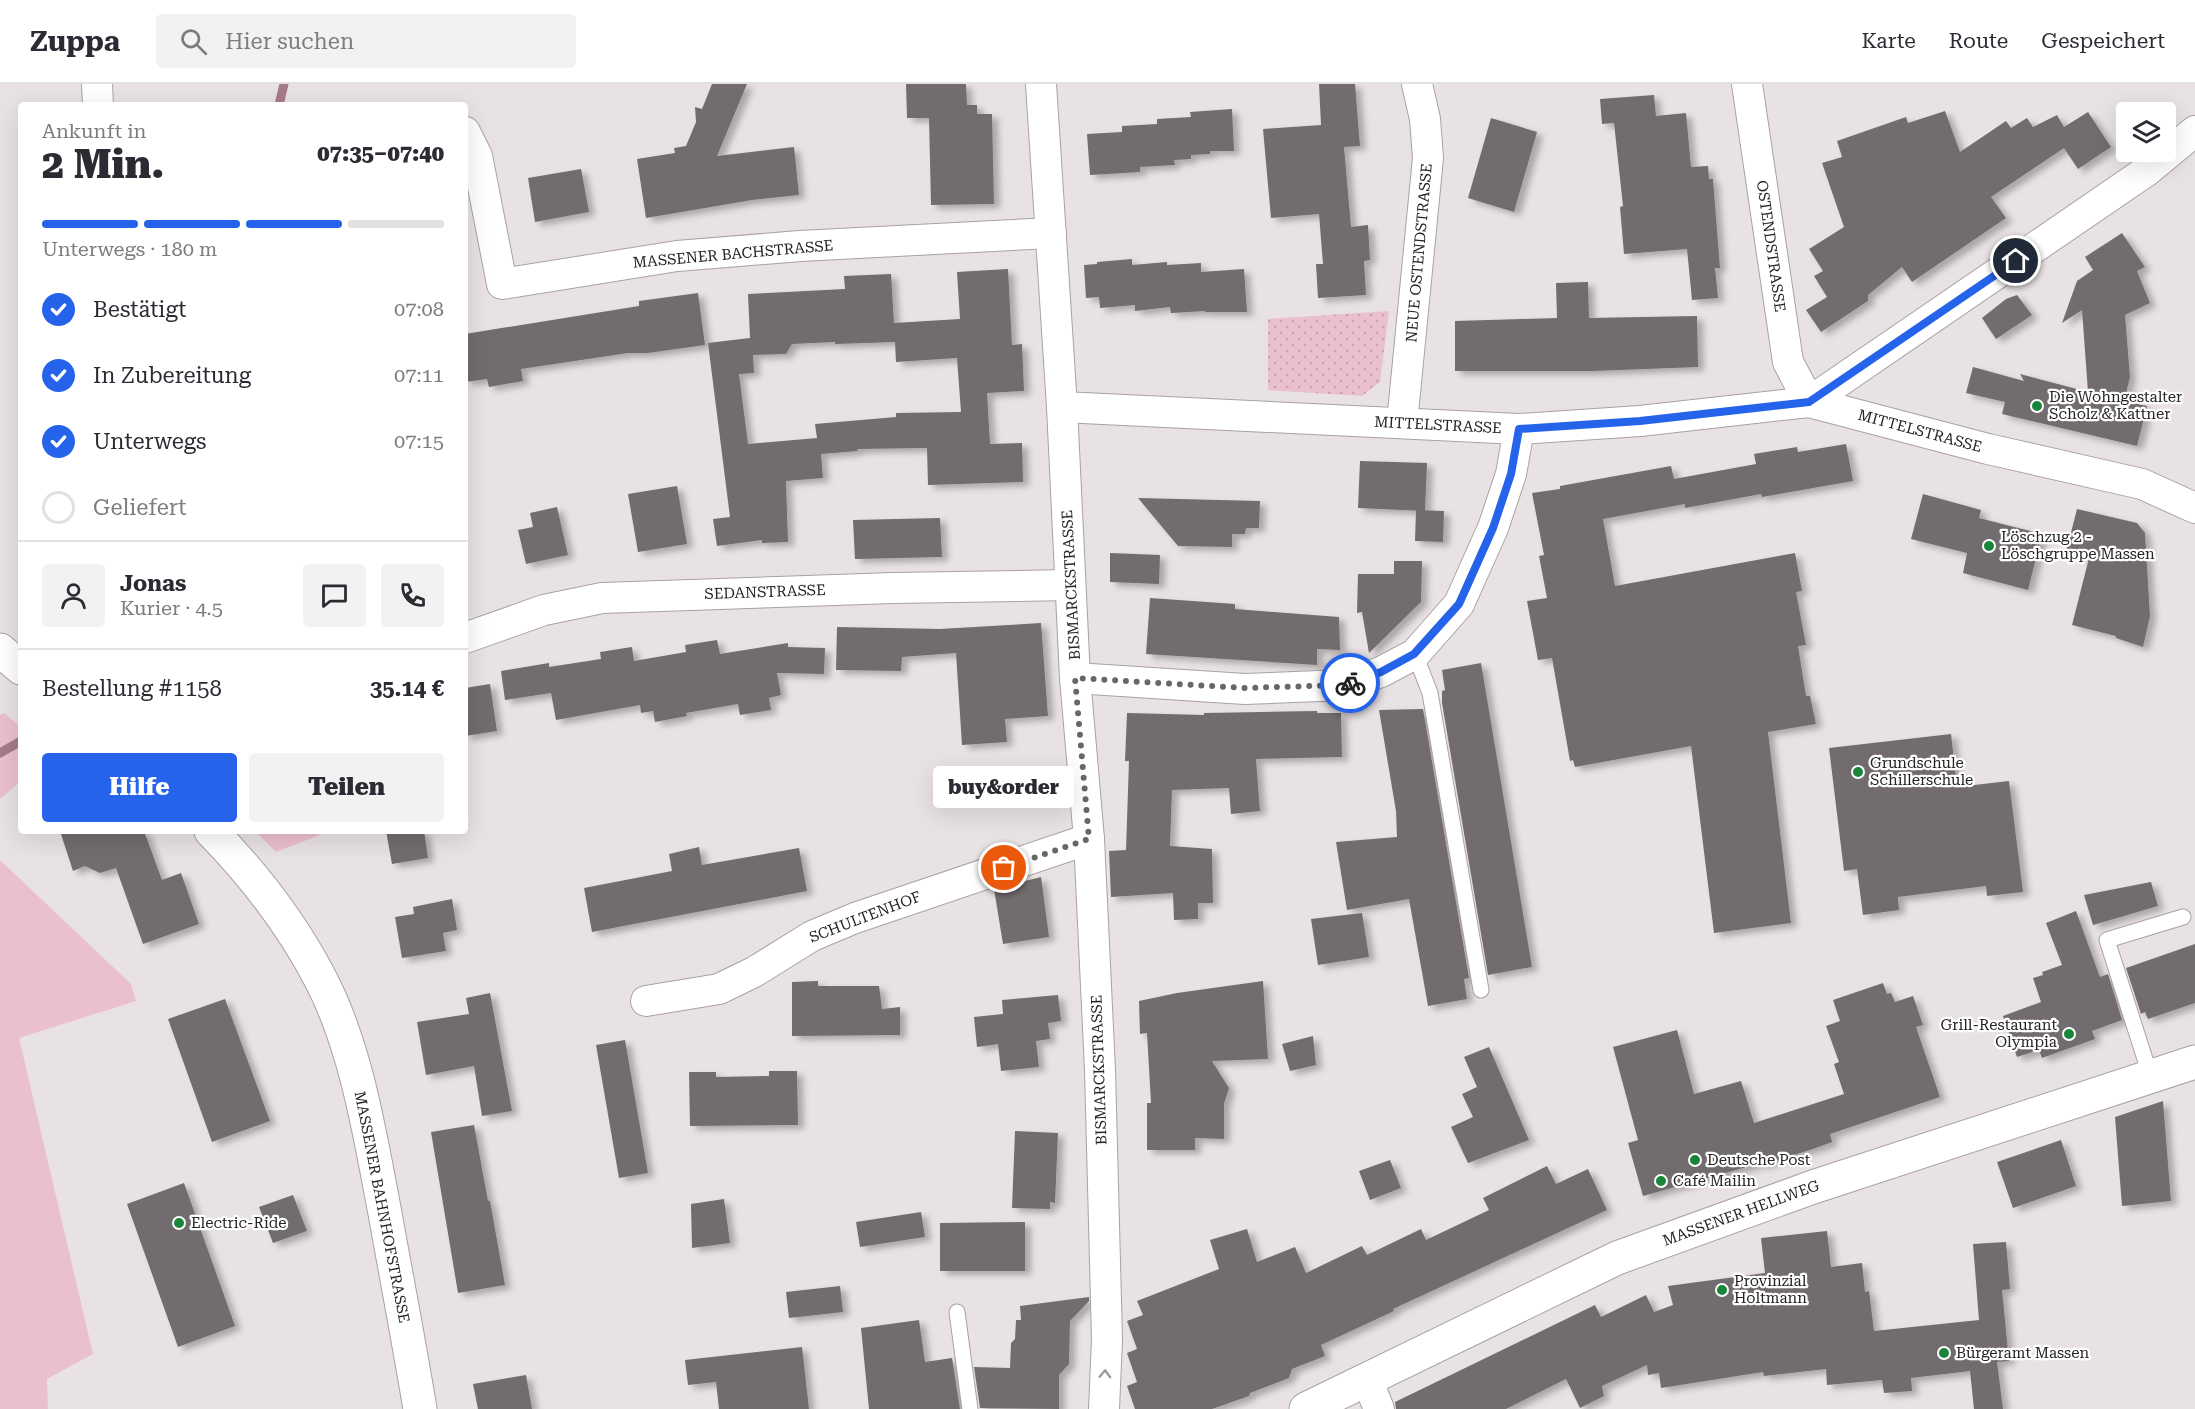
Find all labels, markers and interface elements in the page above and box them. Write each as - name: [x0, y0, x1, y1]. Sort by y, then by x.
- search box: [156, 14, 576, 68]
- text: Zuppa: [30, 25, 120, 58]
- icon: search: [177, 25, 210, 58]
- text: Hier suchen: [225, 29, 354, 54]
- text: Karte: [1861, 29, 1916, 53]
- text: Route: [1949, 29, 2008, 53]
- text: Gespeichert: [2041, 29, 2165, 53]
- map controls: [2116, 102, 2176, 162]
- button: layers: [2116, 102, 2176, 162]
- text: Ankunft in: [42, 119, 146, 143]
- text: 07:35–07:40: [317, 141, 444, 166]
- text: 2 Min.: [42, 142, 164, 188]
- street label: NEUE OSTENDSTRASSE: [1402, 163, 1436, 343]
- street label: OSTENDSTRASSE: [1753, 179, 1789, 313]
- pin: [1990, 235, 2041, 286]
- street label: MASSENER BACHSTRASSE: [632, 236, 834, 272]
- text: Unterwegs · 180 m: [42, 237, 217, 261]
- icon: home: [1999, 244, 2032, 277]
- icon: check: [42, 293, 75, 326]
- text: Bestätigt: [93, 297, 186, 322]
- text: 07:08: [394, 297, 444, 321]
- icon: check: [42, 359, 75, 392]
- text: In Zubereitung: [93, 363, 251, 388]
- text: 07:11: [394, 363, 444, 387]
- place label: Die Wohngestalter Scholz & Kattner: [2049, 388, 2182, 423]
- marker: Die Wohngestalter Scholz & Kattner: [2030, 399, 2044, 413]
- street label: MITTELSTRASSE: [1856, 406, 1984, 456]
- street label: MITTELSTRASSE: [1374, 413, 1502, 437]
- icon: check: [42, 425, 75, 458]
- text: Unterwegs: [93, 429, 207, 454]
- text: 07:15: [394, 429, 444, 453]
- text: Geliefert: [93, 495, 186, 520]
- street label: BISMARCKSTRASSE: [1058, 509, 1084, 661]
- place label: Löschzug 2 - Löschgruppe Massen: [2001, 528, 2155, 563]
- marker: Löschzug 2 - Löschgruppe Massen: [1982, 539, 1996, 553]
- button: person: [42, 564, 105, 627]
- button: chat: [303, 564, 366, 627]
- button: phone: [381, 564, 444, 627]
- text: Jonas: [120, 571, 186, 596]
- street label: SEDANSTRASSE: [704, 581, 826, 603]
- text: Kurier · 4.5: [120, 596, 223, 620]
- courier: [1320, 653, 1380, 713]
- icon: bike: [1334, 667, 1367, 700]
- text: Bestellung #1158: [42, 676, 222, 701]
- text: 35.14 €: [370, 676, 444, 701]
- button: Hilfe: [42, 753, 237, 822]
- button: Teilen: [249, 753, 444, 822]
- place label: Grundschule Schillerschule: [1870, 754, 1973, 789]
- marker: Grundschule Schillerschule: [1851, 765, 1865, 779]
- callout: buy&order: [934, 766, 1074, 808]
- text: buy&order: [948, 775, 1059, 799]
- pin: [978, 842, 1029, 893]
- icon: bag: [987, 851, 1020, 884]
- street label: SCHULTENHOF: [807, 887, 923, 947]
- street label: BISMARCKSTRASSE: [1087, 994, 1111, 1146]
- place label: Grill-Restaurant Olympia: [1941, 1016, 2057, 1051]
- marker: Grill-Restaurant Olympia: [2062, 1027, 2076, 1041]
- street label: MASSENER BAHNHOFSTRASSE: [351, 1089, 413, 1325]
- place label: Deutsche Post: [1707, 1151, 1811, 1169]
- marker: Deutsche Post: [1688, 1153, 1702, 1167]
- place label: Café Mailin: [1673, 1172, 1756, 1190]
- marker: Café Mailin: [1654, 1174, 1668, 1188]
- street label: MASSENER HELLWEG: [1660, 1176, 1822, 1250]
- place label: Electric-Ride: [191, 1214, 287, 1232]
- marker: Electric-Ride: [172, 1216, 186, 1230]
- place label: Provinzial Holtmann: [1734, 1272, 1807, 1307]
- marker: Provinzial Holtmann: [1715, 1283, 1729, 1297]
- place label: Bürgeramt Massen: [1956, 1344, 2089, 1362]
- marker: Bürgeramt Massen: [1937, 1346, 1951, 1360]
- one-way arrow: [1099, 1369, 1112, 1378]

